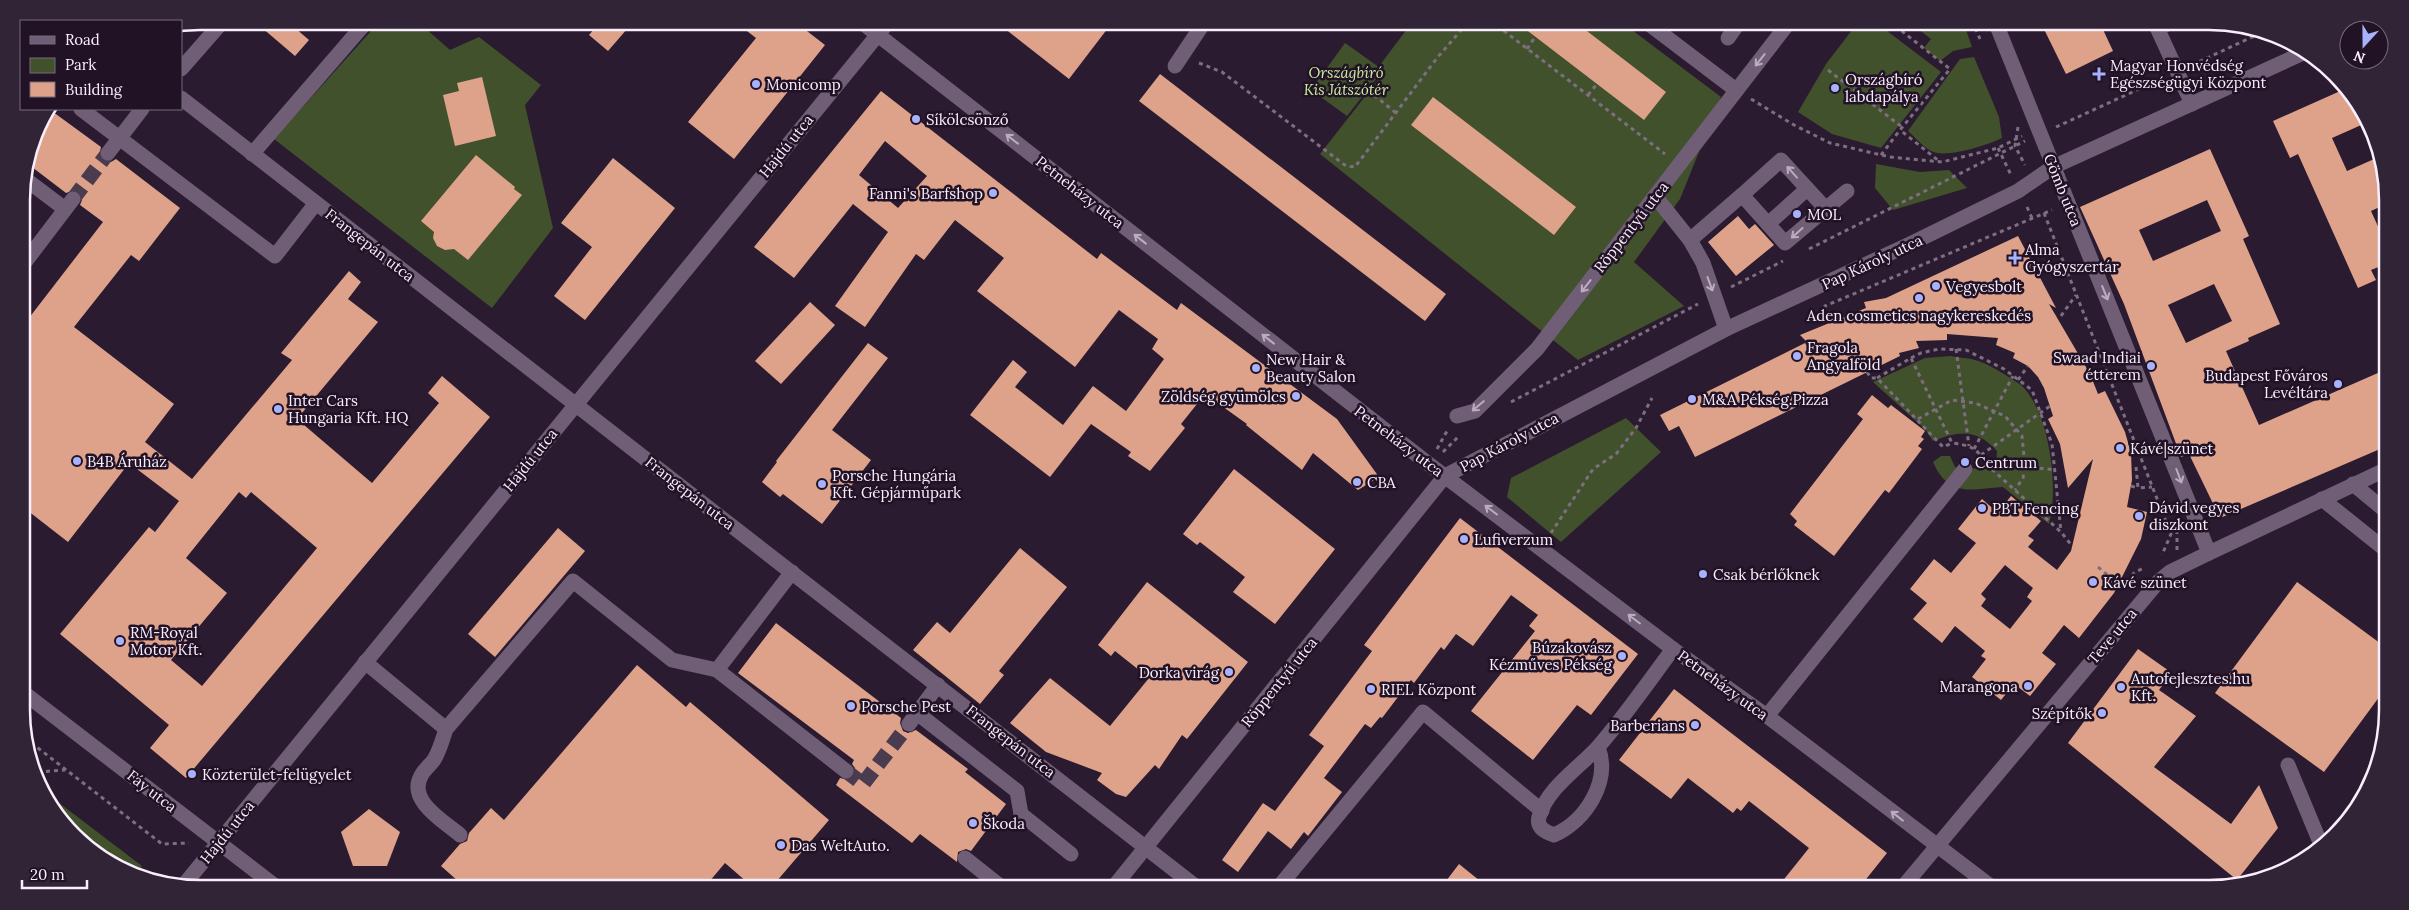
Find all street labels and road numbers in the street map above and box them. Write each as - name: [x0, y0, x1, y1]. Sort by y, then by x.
- street label: Hajdú utca: [755, 110, 817, 181]
- street label: Gömb utca: [2040, 151, 2086, 229]
- street label: Petneházy utca: [1032, 152, 1128, 232]
- street label: Röppentyű utca: [1590, 178, 1673, 276]
- street label: Frangepán utca: [322, 204, 419, 286]
- street label: Pap Károly utca: [1819, 230, 1926, 294]
- street label: Petneházy utca: [1351, 401, 1448, 481]
- street label: Pap Károly utca: [1456, 408, 1562, 476]
- street label: Hajdú utca: [499, 424, 561, 495]
- street label: Frangepán utca: [642, 452, 739, 534]
- street label: Teve utca: [2083, 604, 2141, 668]
- street label: Röppentyű utca: [1237, 633, 1321, 731]
- street label: Petneházy utca: [1674, 646, 1772, 724]
- street label: Frangepán utca: [963, 700, 1060, 782]
- street label: Fáy utca: [123, 766, 181, 816]
- street label: Hajdú utca: [196, 796, 258, 867]

